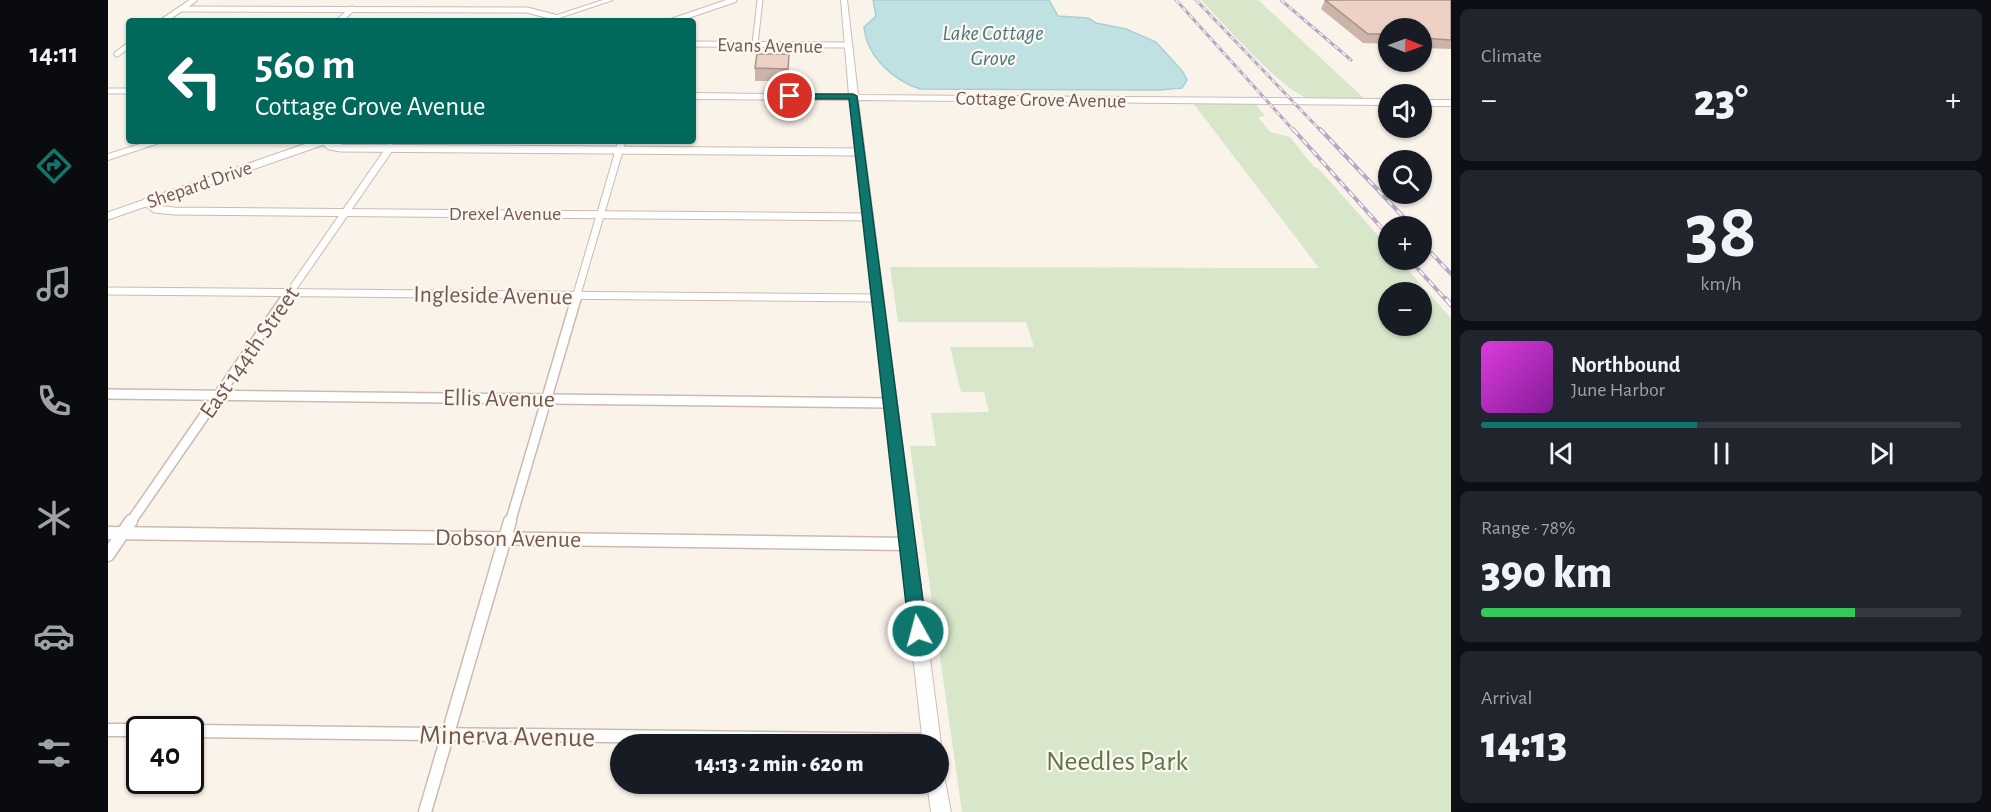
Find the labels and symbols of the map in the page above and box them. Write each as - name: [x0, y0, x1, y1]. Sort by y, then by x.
- north arrow: [1378, 18, 1432, 72]
- water label: Lake Cottage Grove: [942, 22, 1044, 69]
- street label: Evans Avenue: [717, 35, 823, 57]
- pin: [764, 70, 815, 121]
- street label: Cottage Grove Avenue: [955, 89, 1126, 111]
- street label: Shepard Drive: [144, 158, 254, 212]
- street label: Drexel Avenue: [449, 204, 561, 224]
- street label: East 144th Street: [196, 282, 304, 423]
- street label: Ingleside Avenue: [413, 283, 573, 309]
- street label: Ellis Avenue: [443, 386, 555, 412]
- street label: Dobson Avenue: [435, 526, 581, 552]
- position arrow: [886, 599, 950, 663]
- speed limit sign: 40: [126, 716, 204, 794]
- street label: Minerva Avenue: [419, 721, 595, 753]
- park label: Needles Park: [1046, 748, 1188, 776]

